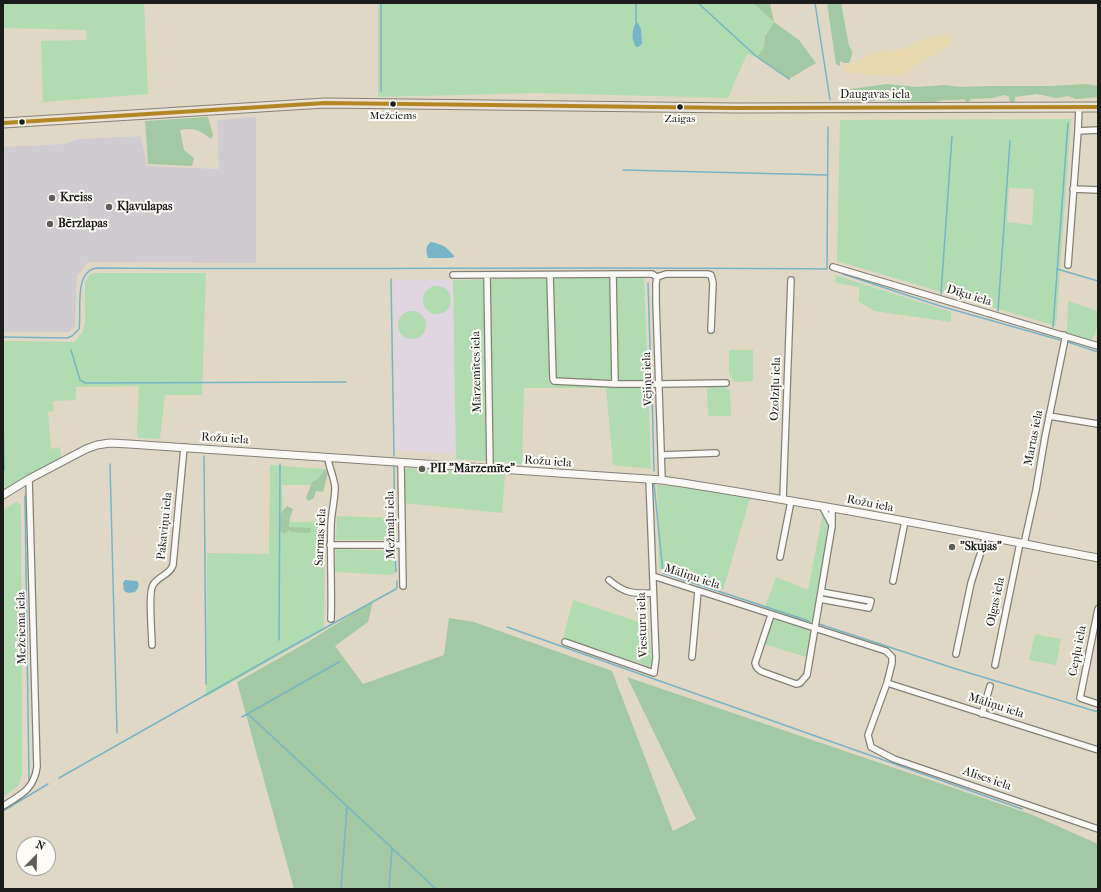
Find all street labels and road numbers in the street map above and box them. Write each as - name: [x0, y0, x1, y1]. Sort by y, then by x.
- street label: Daugavas iela: [840, 88, 910, 102]
- street label: Dīķu iela: [945, 282, 993, 310]
- street label: Mārzemītes iela: [469, 331, 485, 413]
- street label: Vējiņu iela: [640, 352, 656, 406]
- street label: Ozolzīļu iela: [768, 357, 784, 421]
- street label: Martas iela: [1022, 409, 1046, 467]
- street label: Rožu iela: [201, 430, 249, 448]
- street label: Rožu iela: [524, 453, 572, 471]
- street label: Pakaviņu iela: [154, 491, 176, 561]
- street label: Mežmaļu iela: [383, 491, 399, 559]
- street label: Rožu iela: [845, 492, 895, 516]
- street label: Sarmas iela: [312, 508, 330, 566]
- street label: Māliņu iela: [662, 561, 722, 593]
- street label: Olgas iela: [984, 576, 1008, 628]
- street label: Mežciema iela: [14, 591, 30, 665]
- street label: Viesturu iela: [635, 592, 651, 658]
- street label: Cepļu iela: [1066, 624, 1090, 678]
- street label: Māliņu iela: [966, 690, 1026, 722]
- street label: Alises iela: [961, 764, 1013, 794]

